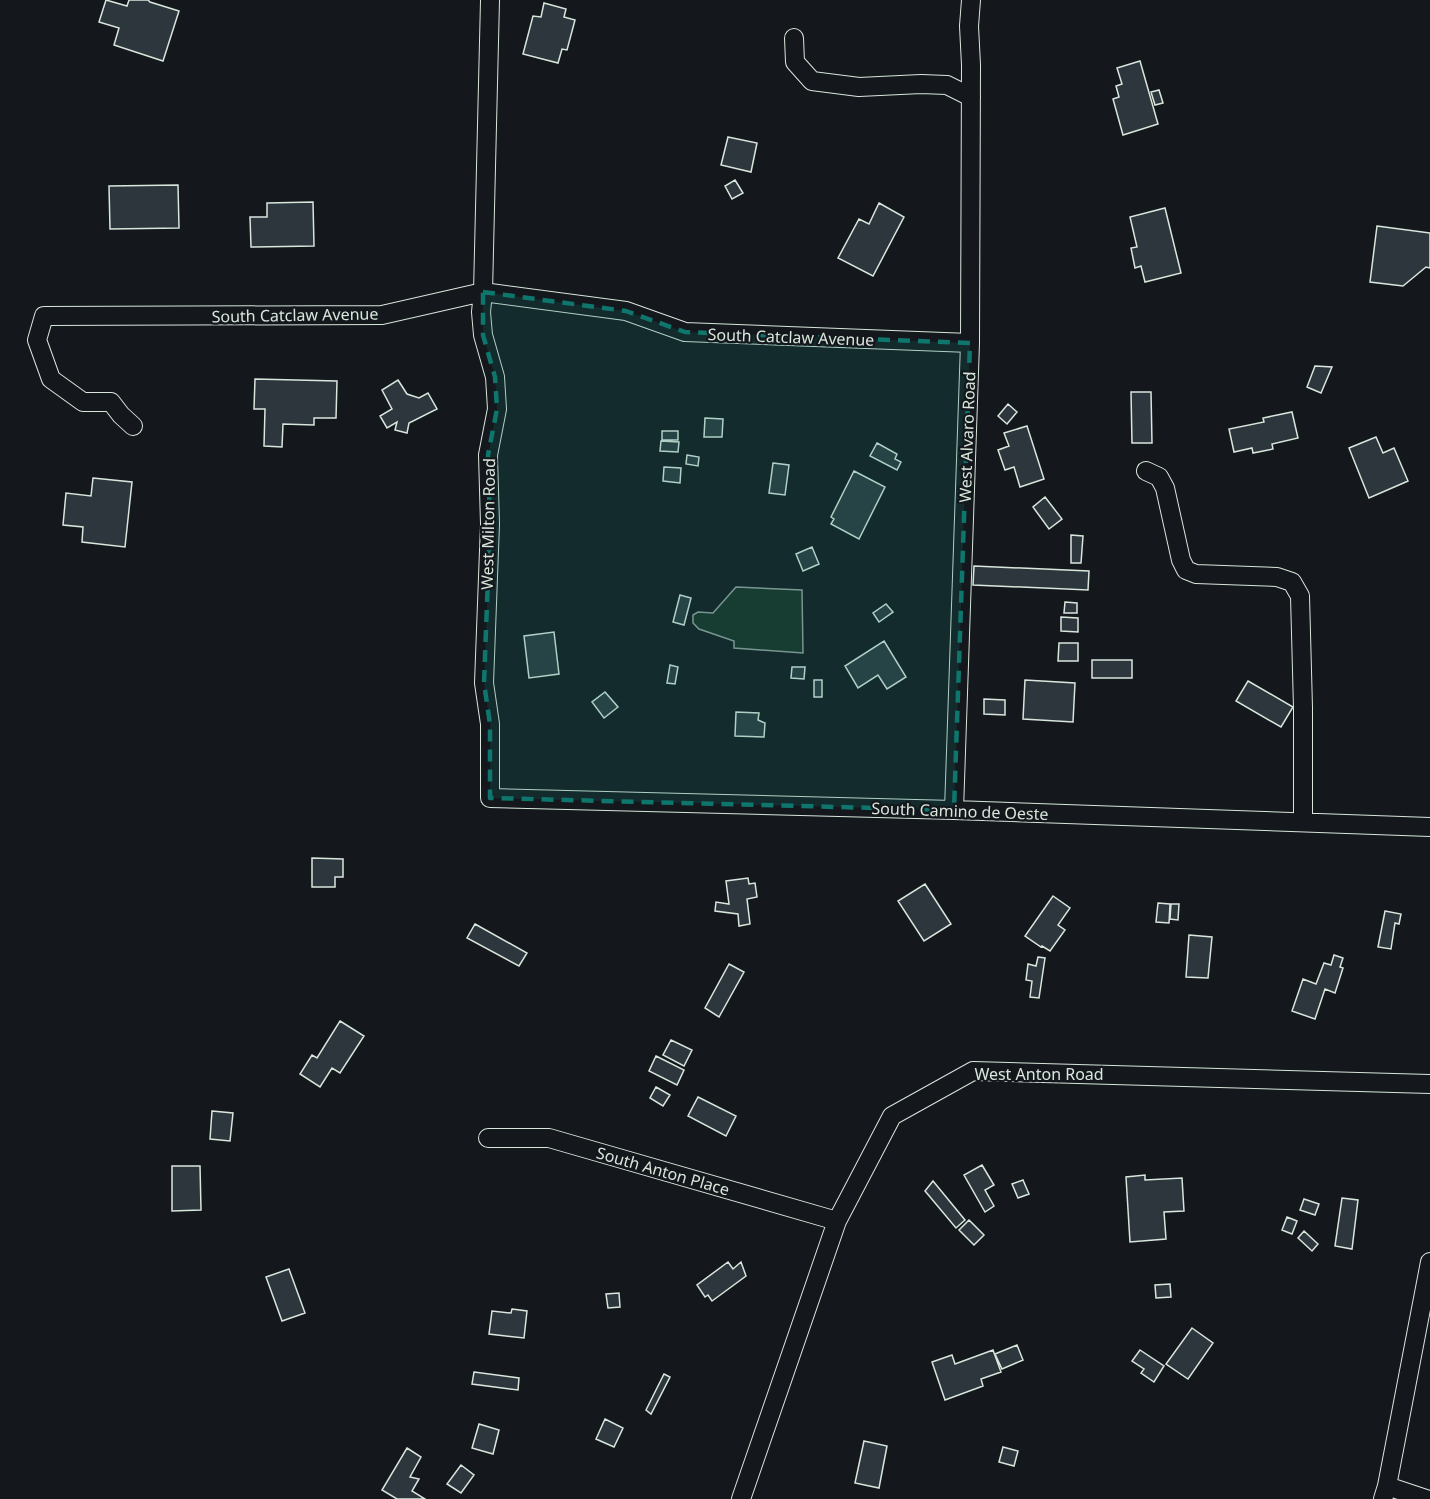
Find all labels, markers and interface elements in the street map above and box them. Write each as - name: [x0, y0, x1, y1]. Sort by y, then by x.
- street label: South Catclaw Avenue: [211, 303, 379, 327]
- street label: South Catclaw Avenue: [707, 323, 875, 351]
- street label: West Alvaro Road: [954, 371, 980, 503]
- street label: West Milton Road: [476, 458, 500, 590]
- street label: South Camino de Oeste: [871, 797, 1049, 825]
- street label: West Anton Road: [974, 1063, 1104, 1085]
- street label: South Anton Place: [594, 1142, 732, 1200]

